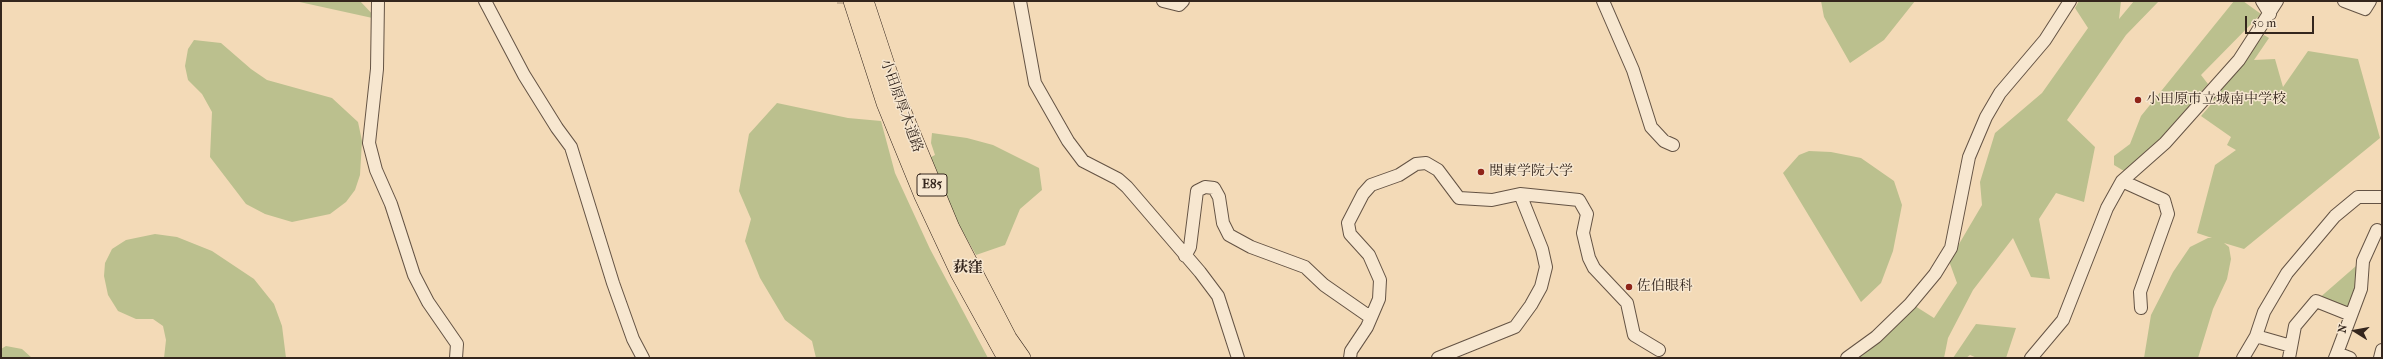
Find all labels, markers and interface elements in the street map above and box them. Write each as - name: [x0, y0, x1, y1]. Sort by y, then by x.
- scale bar: [2247, 8, 2316, 34]
- text: 50 m: [2252, 16, 2276, 30]
- street label: 小田原厚木道路: [876, 57, 926, 155]
- place label: 小田原市立城南中学校: [2146, 92, 2286, 108]
- marker: 小田原市立城南中学校: [2133, 95, 2143, 105]
- place label: 関東学院大学: [1489, 164, 1573, 180]
- marker: 関東学院大学: [1476, 167, 1486, 177]
- road number: E85: [917, 174, 947, 196]
- district label: 荻窪: [953, 259, 983, 277]
- place label: 佐伯眼科: [1637, 279, 1693, 295]
- marker: 佐伯眼科: [1624, 282, 1634, 292]
- north arrow: [2335, 311, 2375, 351]
- text: N: [2336, 323, 2350, 334]

